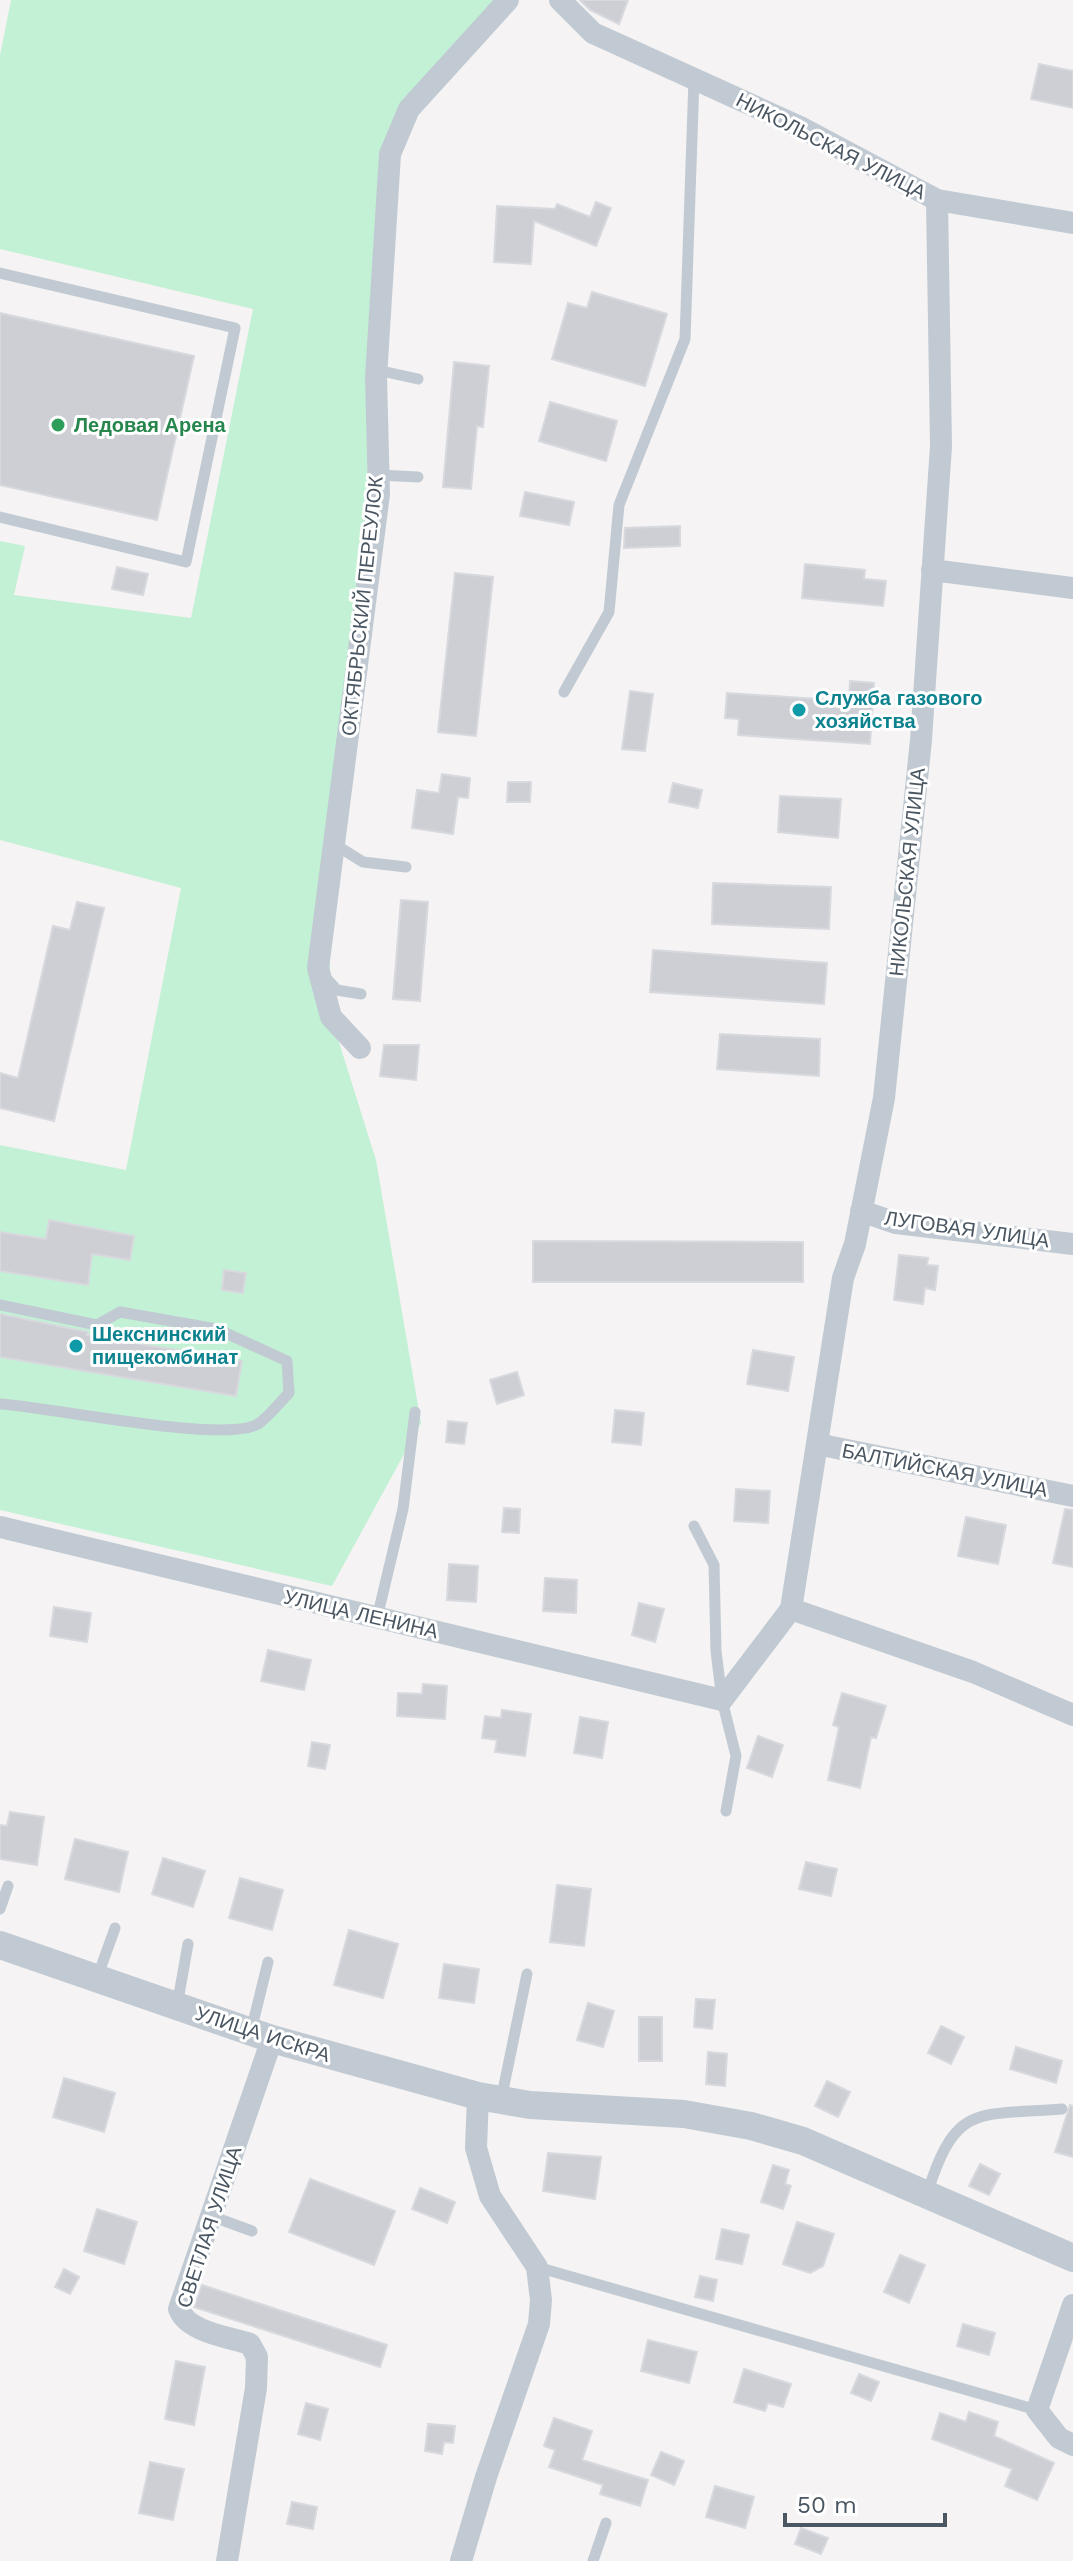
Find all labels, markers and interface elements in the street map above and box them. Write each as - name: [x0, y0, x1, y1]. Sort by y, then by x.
- street label: НИКОЛЬСКАЯ УЛИЦА: [732, 88, 930, 205]
- place label: Ледовая Арена: [74, 413, 226, 437]
- marker: Ледовая Арена: [49, 416, 67, 434]
- street label: ОКТЯБРЬСКИЙ ПЕРЕУЛОК: [336, 475, 388, 737]
- place label: Служба газового хозяйства: [815, 686, 983, 733]
- marker: Служба газового хозяйства: [790, 701, 808, 719]
- street label: НИКОЛЬСКАЯ УЛИЦА: [884, 766, 930, 978]
- street label: ЛУГОВАЯ УЛИЦА: [883, 1206, 1052, 1253]
- place label: Шекснинский пищекомбинат: [92, 1322, 238, 1369]
- marker: Шекснинский пищекомбинат: [67, 1337, 85, 1355]
- street label: БАЛТИЙСКАЯ УЛИЦА: [840, 1438, 1050, 1502]
- street label: УЛИЦА ЛЕНИНА: [282, 1585, 441, 1644]
- street label: УЛИЦА ИСКРА: [193, 2001, 334, 2067]
- street label: СВЕТЛАЯ УЛИЦА: [172, 2143, 247, 2311]
- scale bar: [785, 2477, 945, 2527]
- text: 50 m: [797, 2491, 857, 2519]

